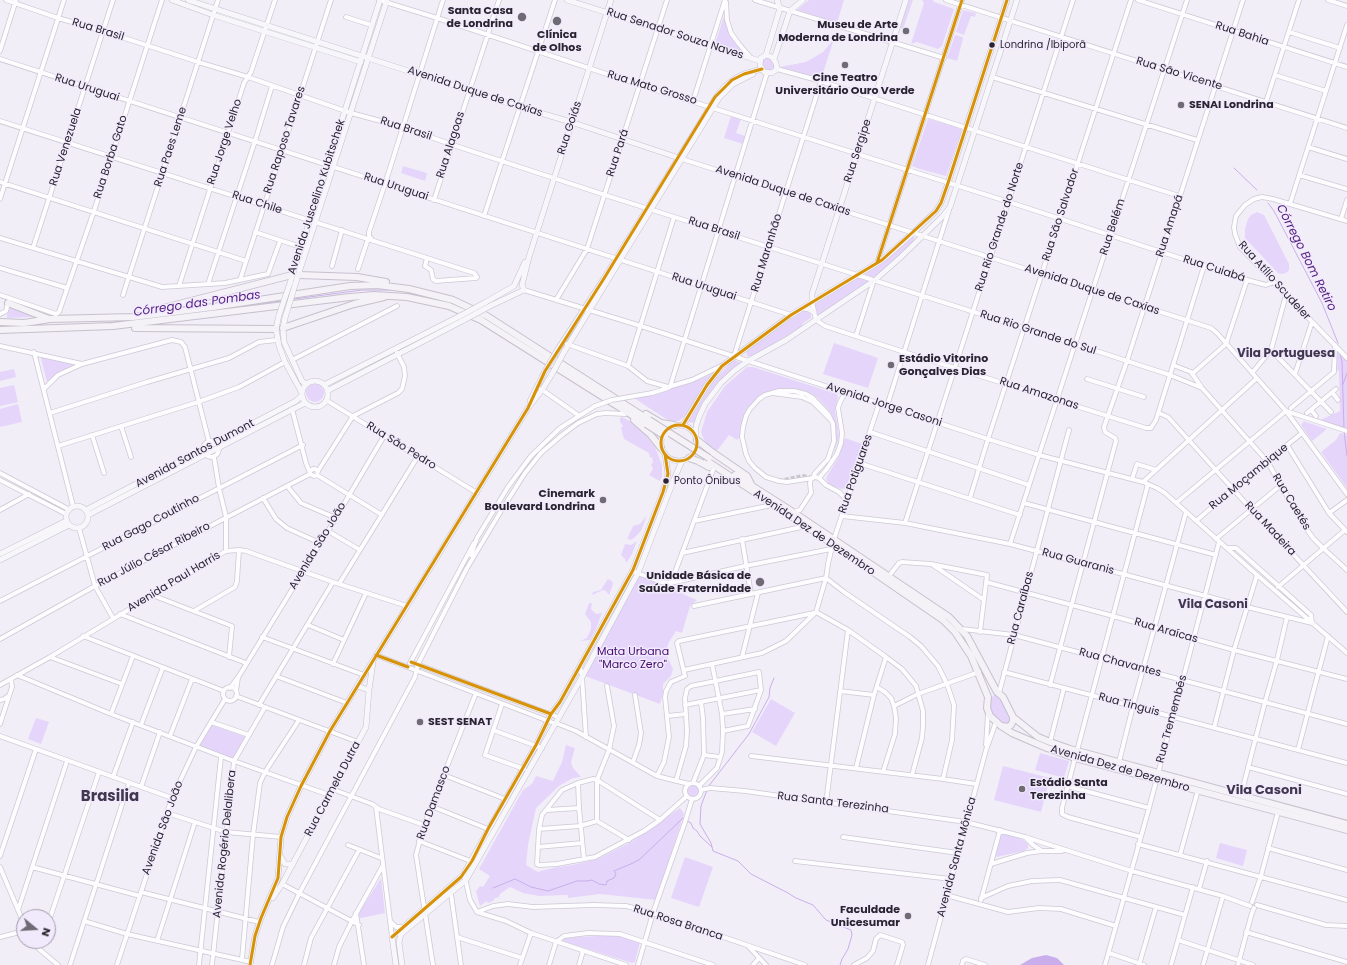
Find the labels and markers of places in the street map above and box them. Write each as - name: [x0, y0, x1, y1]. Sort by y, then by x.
- place label: Santa Casa de Londrina: [446, 4, 513, 30]
- marker: Santa Casa de Londrina: [516, 11, 528, 23]
- marker: Clínica de Olhos: [551, 15, 563, 27]
- place label: Museu de Arte Moderna de Londrina: [778, 18, 898, 44]
- marker: Museu de Arte Moderna de Londrina: [901, 26, 911, 36]
- place label: Clínica de Olhos: [532, 28, 582, 54]
- place label: Londrina /Ibiporã: [1000, 39, 1086, 51]
- marker: Londrina /Ibiporã: [987, 40, 997, 50]
- marker: Cine Teatro Universitário Ouro Verde: [840, 60, 850, 70]
- place label: Cine Teatro Universitário Ouro Verde: [775, 71, 915, 97]
- place label: SENAI Londrina: [1189, 98, 1274, 112]
- marker: SENAI Londrina: [1176, 100, 1186, 110]
- place label: Estádio Vitorino Gonçalves Dias: [899, 352, 988, 378]
- marker: Estádio Vitorino Gonçalves Dias: [886, 360, 896, 370]
- place label: Ponto Ônibus: [674, 475, 740, 487]
- marker: Ponto Ônibus: [661, 476, 671, 486]
- place label: Cinemark Boulevard Londrina: [484, 487, 595, 513]
- marker: Cinemark Boulevard Londrina: [598, 495, 608, 505]
- place label: Unidade Básica de Saúde Fraternidade: [639, 569, 751, 595]
- marker: Unidade Básica de Saúde Fraternidade: [754, 576, 766, 588]
- place label: SEST SENAT: [428, 715, 492, 729]
- marker: SEST SENAT: [415, 717, 425, 727]
- place label: Estádio Santa Terezinha: [1030, 776, 1108, 802]
- marker: Estádio Santa Terezinha: [1017, 784, 1027, 794]
- place label: Faculdade Unicesumar: [831, 903, 900, 929]
- marker: Faculdade Unicesumar: [903, 911, 913, 921]

